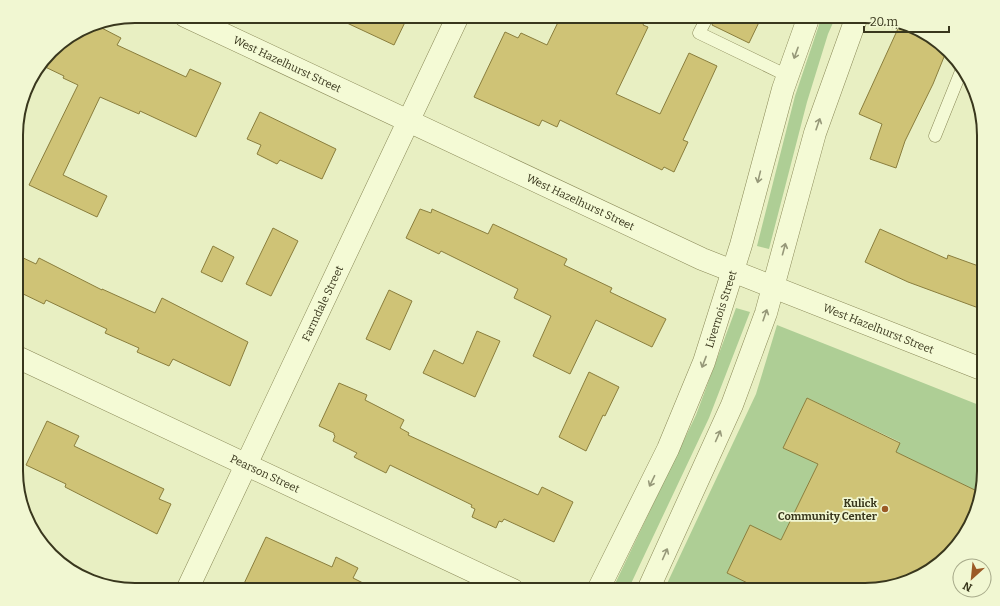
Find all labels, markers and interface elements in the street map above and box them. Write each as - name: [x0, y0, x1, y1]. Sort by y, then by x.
- scale bar: [864, 8, 949, 34]
- text: 20 m: [870, 15, 899, 29]
- street label: West Hazelhurst Street: [231, 33, 343, 95]
- one-way arrow: [792, 46, 799, 59]
- one-way arrow: [815, 117, 822, 130]
- one-way arrow: [754, 170, 762, 183]
- street label: West Hazelhurst Street: [524, 171, 637, 233]
- one-way arrow: [781, 243, 789, 256]
- street label: Farmdale Street: [299, 263, 346, 343]
- street label: Livernois Street: [702, 269, 739, 349]
- street label: West Hazelhurst Street: [821, 301, 936, 356]
- one-way arrow: [762, 308, 769, 321]
- one-way arrow: [699, 356, 707, 368]
- one-way arrow: [715, 430, 722, 442]
- street label: Pearson Street: [228, 452, 302, 495]
- one-way arrow: [647, 475, 655, 487]
- place label: Kulick Community Center: [778, 497, 878, 523]
- marker: Kulick Community Center: [880, 504, 890, 514]
- one-way arrow: [661, 549, 669, 561]
- north arrow: [952, 558, 992, 598]
- text: N: [961, 579, 974, 594]

